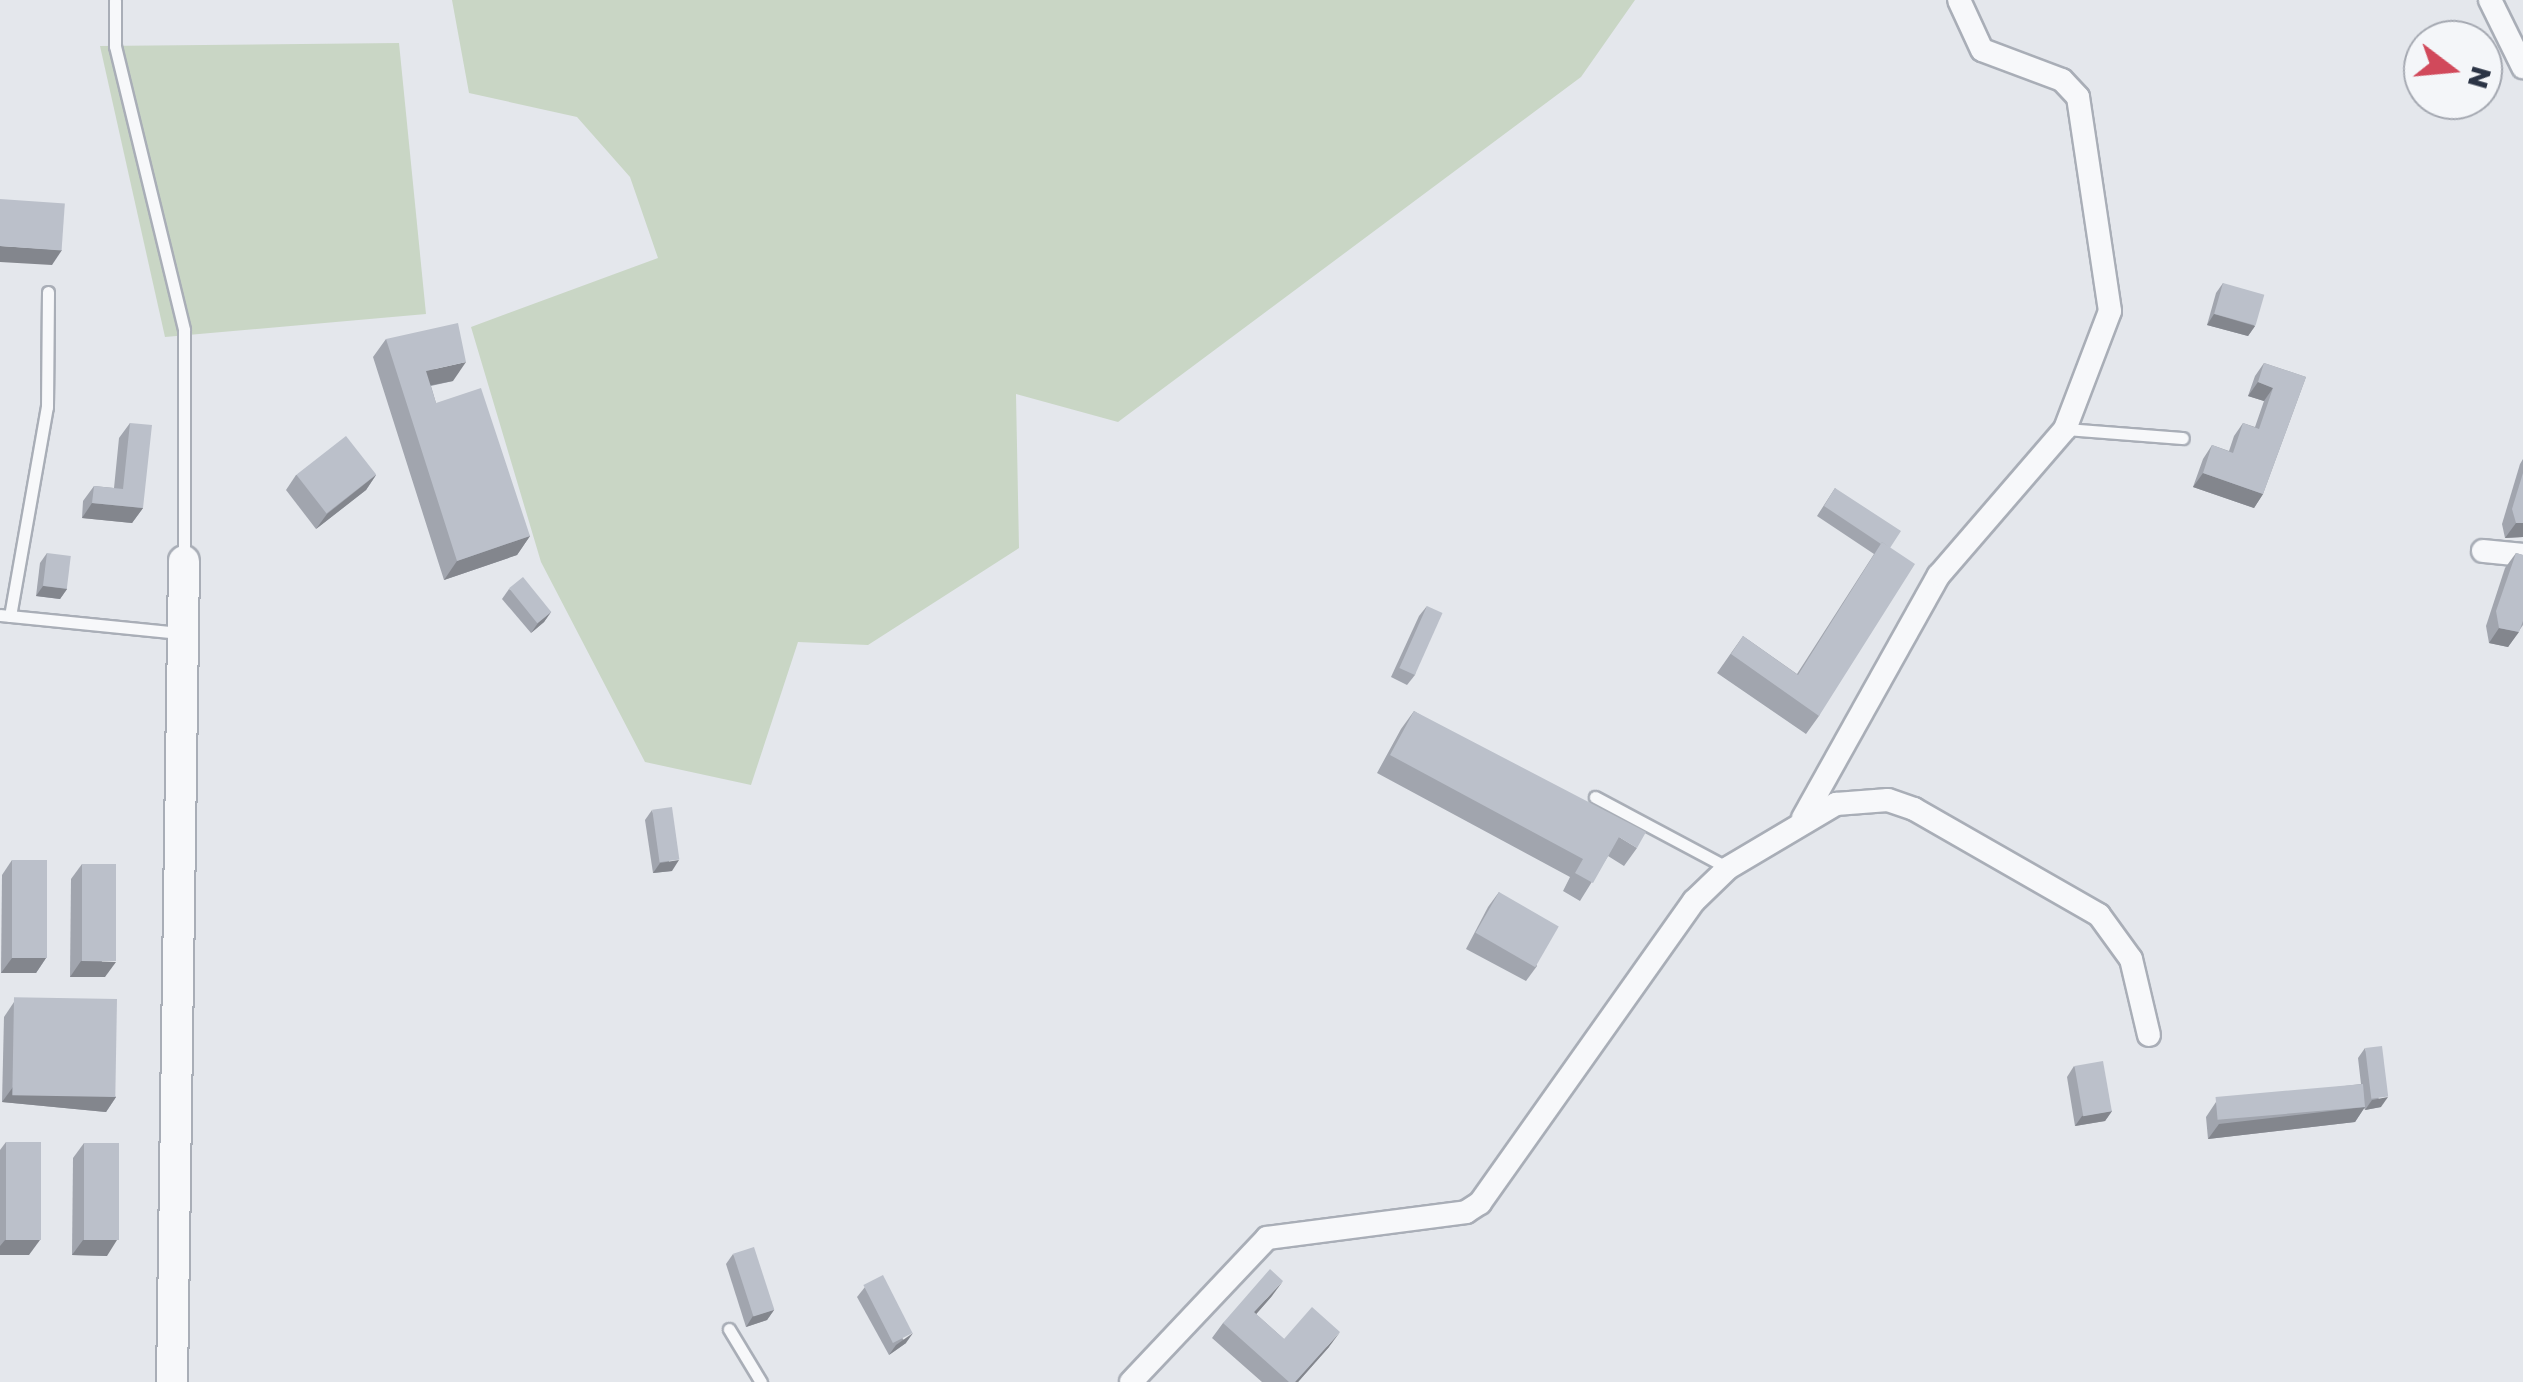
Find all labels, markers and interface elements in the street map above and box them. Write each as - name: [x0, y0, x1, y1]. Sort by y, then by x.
- north arrow: [2403, 20, 2503, 120]
- text: N: [2462, 63, 2499, 93]

